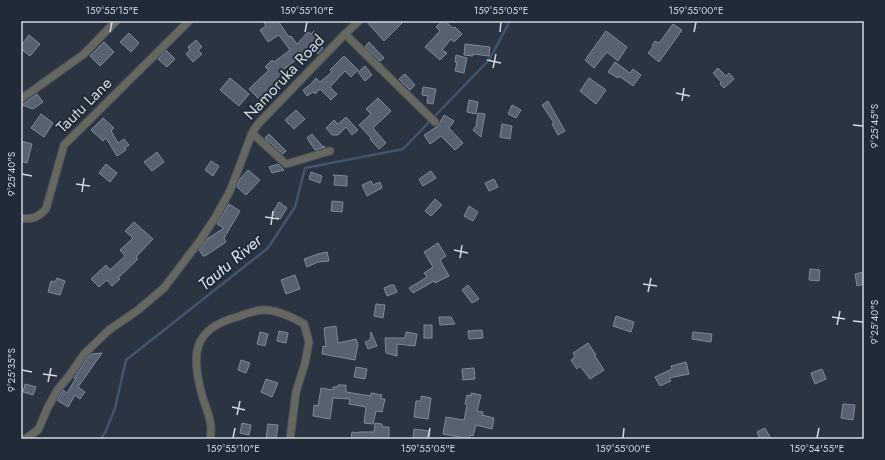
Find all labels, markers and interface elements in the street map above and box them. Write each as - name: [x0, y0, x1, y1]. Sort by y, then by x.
- text: 159°55'15"E: [85, 3, 139, 18]
- text: 159°55'10"E: [280, 3, 334, 18]
- text: 159°55'05"E: [474, 3, 528, 18]
- text: 159°55'00"E: [669, 3, 723, 18]
- street label: Namoruka Road: [238, 29, 330, 125]
- street label: Tautu Lane: [51, 72, 117, 138]
- text: 9°25'45"S: [867, 103, 882, 148]
- text: 9°25'40"S: [4, 151, 19, 196]
- water label: Tautu River: [193, 227, 268, 296]
- text: 9°25'40"S: [867, 299, 882, 344]
- text: 9°25'35"S: [4, 348, 19, 392]
- text: 159°55'10"E: [206, 441, 260, 456]
- text: 159°55'05"E: [401, 441, 455, 456]
- text: 159°55'00"E: [596, 441, 650, 456]
- text: 159°54'55"E: [790, 441, 844, 456]

